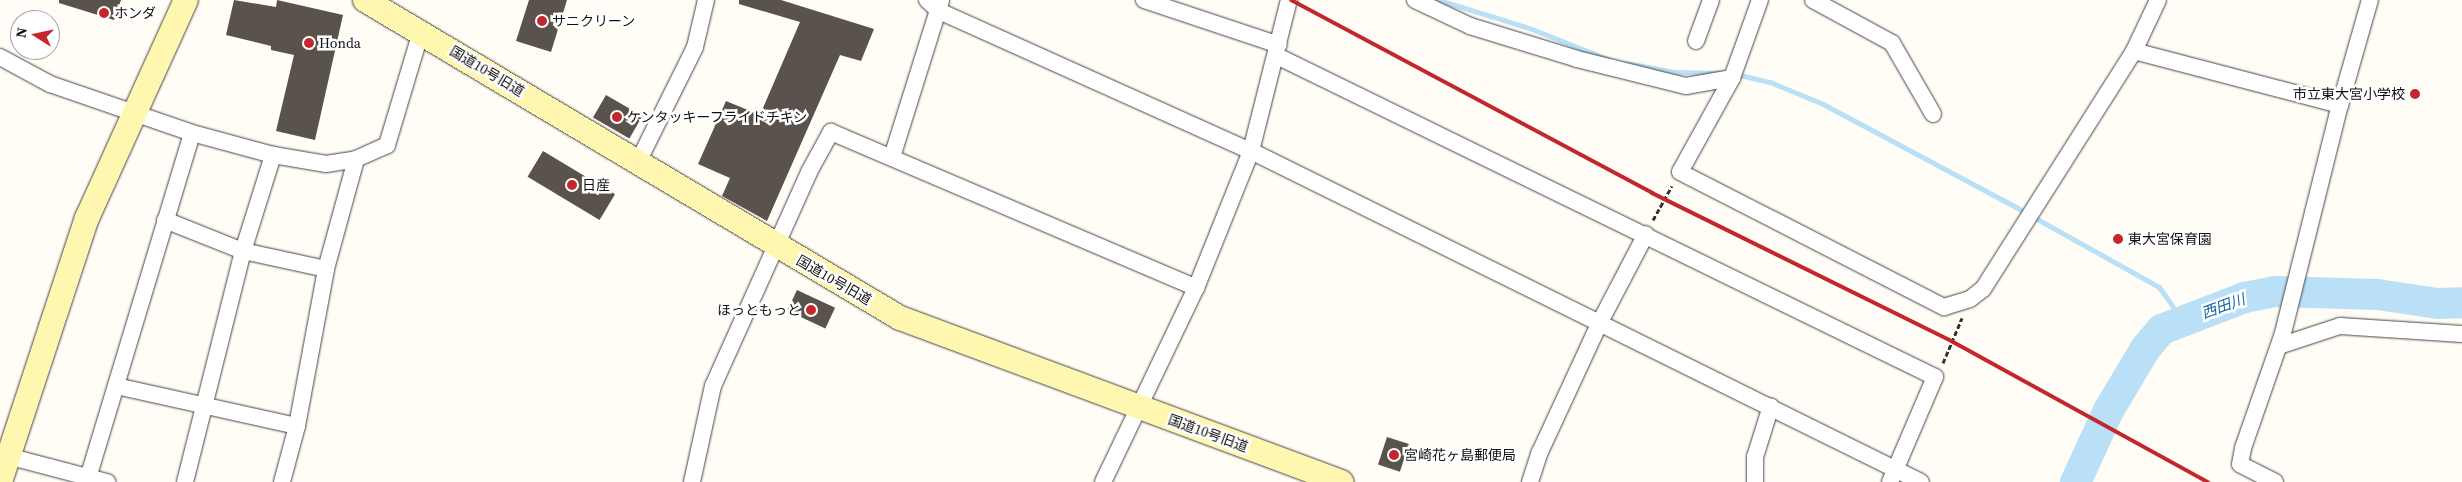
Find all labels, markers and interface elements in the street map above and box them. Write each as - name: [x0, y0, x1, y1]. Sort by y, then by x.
- place label: ホンダ: [114, 5, 156, 21]
- marker: ホンダ: [98, 7, 110, 19]
- north arrow: [10, 10, 60, 60]
- place label: サニクリーン: [552, 13, 636, 29]
- marker: サニクリーン: [536, 15, 548, 27]
- text: N: [10, 26, 32, 39]
- place label: Honda: [319, 35, 361, 51]
- marker: Honda: [303, 37, 315, 49]
- street label: 国道10号旧道: [447, 42, 527, 100]
- place label: 市立東大宮小学校: [2293, 86, 2405, 102]
- marker: 市立東大宮小学校: [2409, 88, 2421, 100]
- place label: ケンタッキーフライドチキン: [627, 109, 809, 125]
- marker: ケンタッキーフライドチキン: [611, 111, 623, 123]
- place label: 日産: [582, 177, 610, 193]
- marker: 日産: [566, 179, 578, 191]
- place label: 東大宮保育園: [2128, 231, 2212, 247]
- marker: 東大宮保育園: [2112, 233, 2124, 245]
- street label: 国道10号旧道: [793, 252, 875, 308]
- water label: 西田川: [2199, 290, 2247, 322]
- place label: ほっともっと: [717, 302, 801, 318]
- marker: ほっともっと: [805, 304, 817, 316]
- street label: 国道10号旧道: [1166, 411, 1250, 455]
- place label: 宮崎花ヶ島郵便局: [1404, 447, 1516, 463]
- marker: 宮崎花ヶ島郵便局: [1388, 449, 1400, 461]

